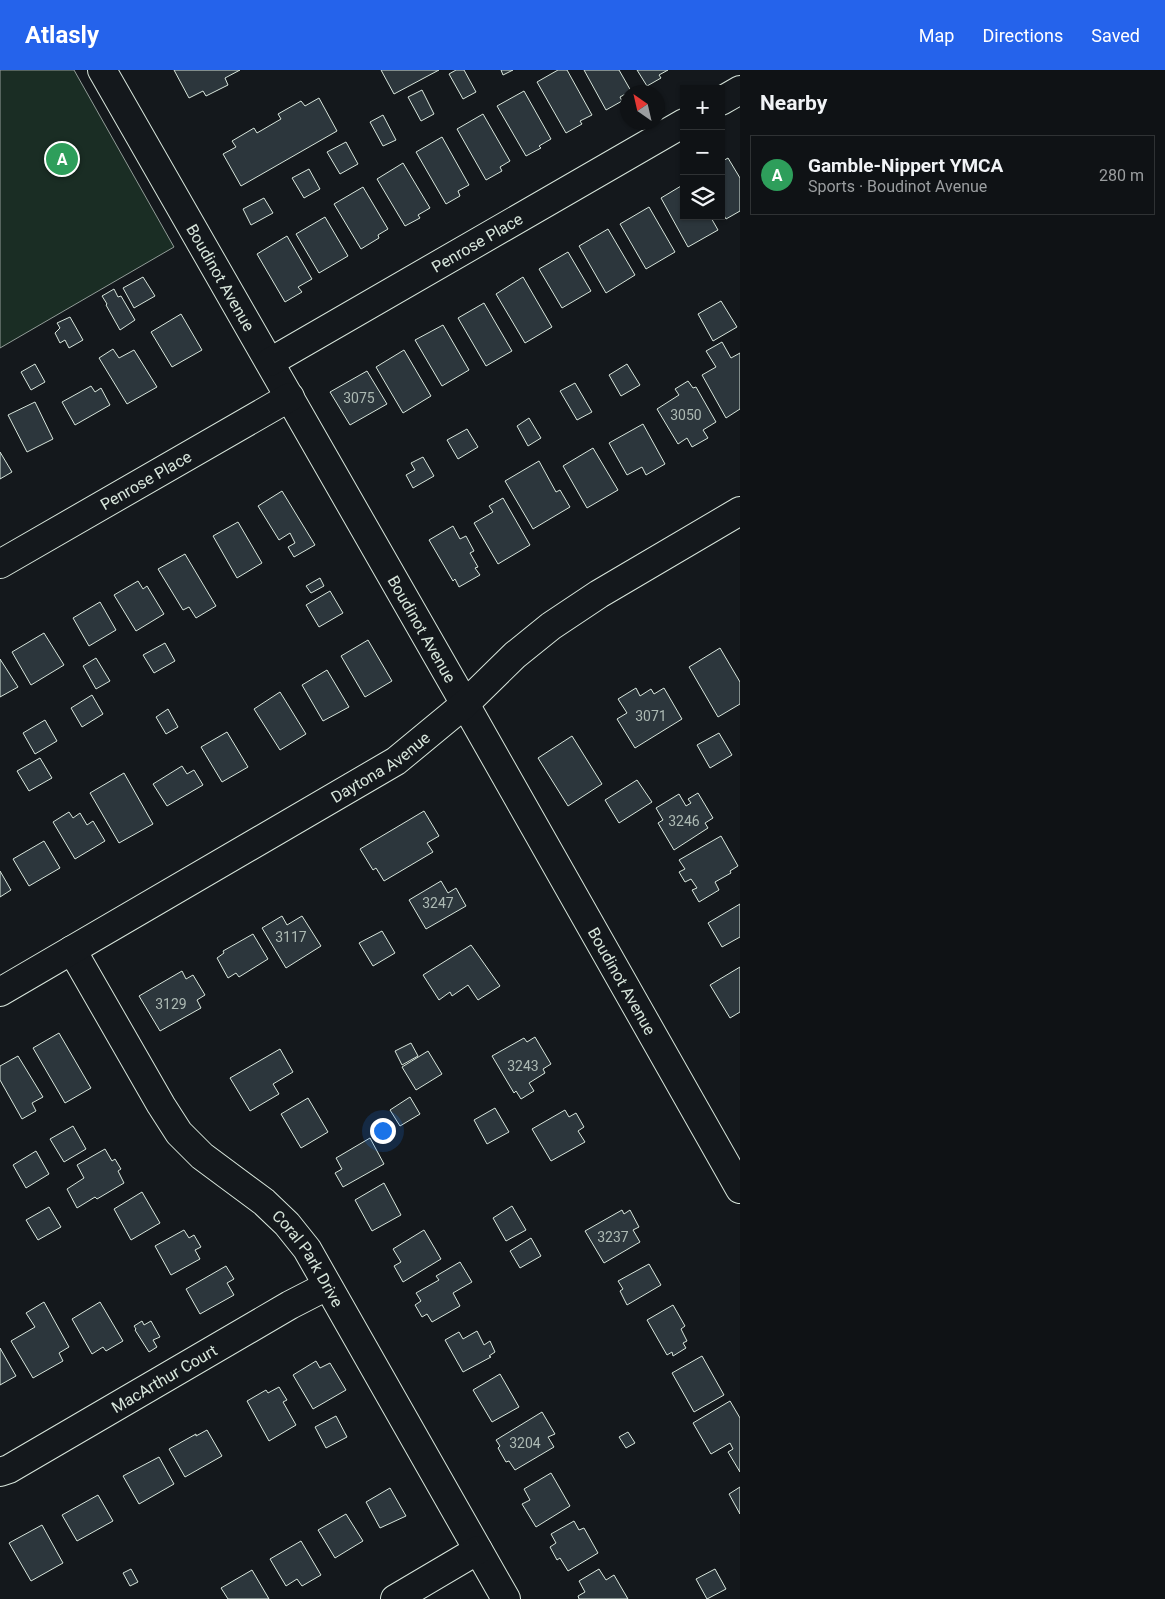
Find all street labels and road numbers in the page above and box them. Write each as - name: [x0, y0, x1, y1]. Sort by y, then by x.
- street label: Penrose Place: [428, 209, 526, 277]
- street label: Boudinot Avenue: [182, 221, 258, 335]
- street label: Penrose Place: [97, 447, 195, 514]
- street label: Boudinot Avenue: [383, 572, 460, 686]
- street label: Daytona Avenue: [328, 728, 434, 807]
- street label: Boudinot Avenue: [584, 924, 660, 1038]
- street label: Coral Park Drive: [268, 1206, 347, 1311]
- street label: MacArthur Court: [108, 1341, 220, 1417]

